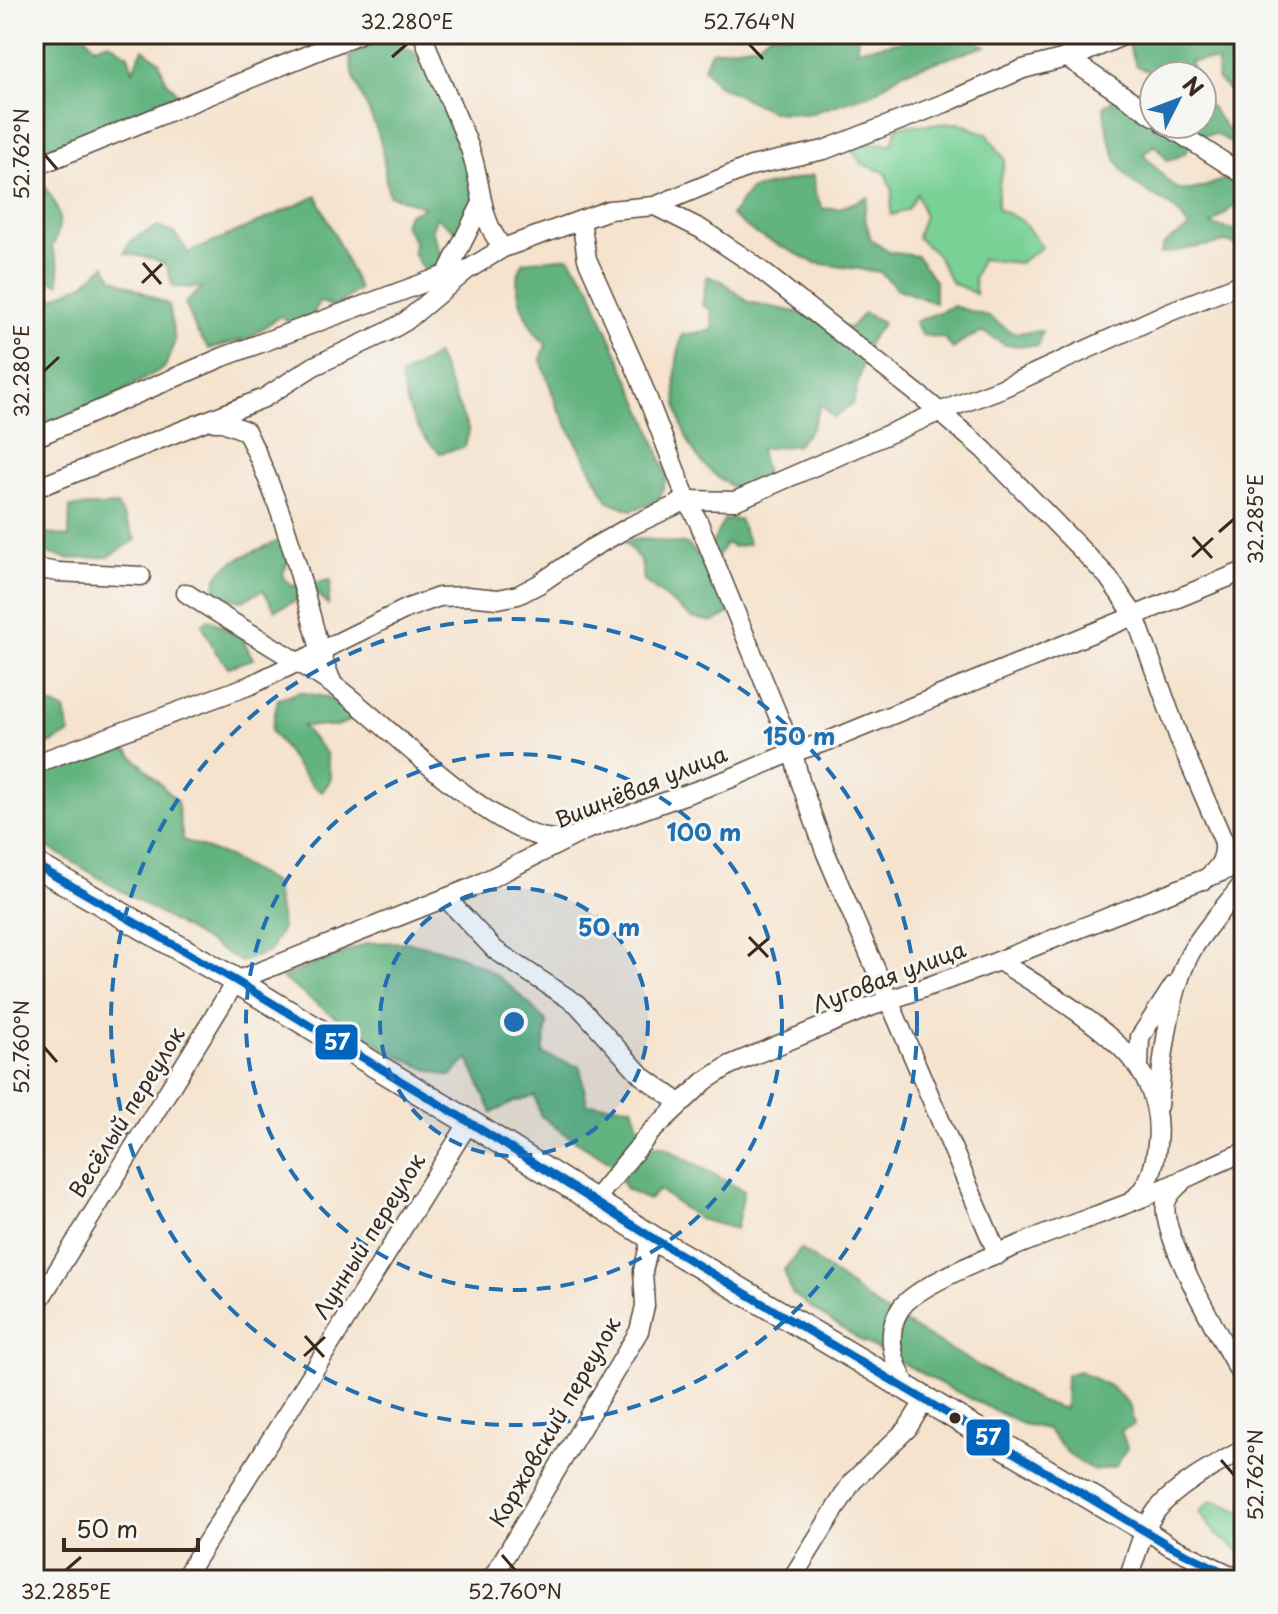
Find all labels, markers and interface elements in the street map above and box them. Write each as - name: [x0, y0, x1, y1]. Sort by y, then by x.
- text: 32.280°E: [360, 6, 454, 36]
- text: 52.764°N: [703, 6, 795, 36]
- north arrow: [1138, 60, 1218, 140]
- text: N: [1176, 68, 1212, 103]
- text: 52.762°N: [6, 108, 36, 200]
- text: 32.280°E: [6, 324, 36, 418]
- text: 32.285°E: [1240, 474, 1270, 564]
- text: 150 m: [763, 717, 835, 753]
- street label: Вишнёвая улица: [549, 736, 732, 835]
- text: 100 m: [667, 813, 741, 849]
- text: 50 m: [578, 908, 640, 944]
- street label: Луговая улица: [807, 931, 970, 1020]
- text: 52.760°N: [6, 1000, 36, 1094]
- centre of rings: [500, 1008, 528, 1036]
- street label: Весёлый переулок: [60, 1019, 192, 1203]
- line badge: 57: [314, 1023, 359, 1061]
- text: 57: [324, 1024, 351, 1057]
- street label: Лунный переулок: [303, 1145, 433, 1324]
- street label: Коржовский переулок: [480, 1309, 628, 1533]
- unlabelled marker: [947, 1410, 963, 1426]
- line badge: 57: [965, 1418, 1011, 1457]
- text: 57: [975, 1419, 1002, 1452]
- text: 52.762°N: [1240, 1429, 1270, 1521]
- scale bar: [64, 1502, 198, 1552]
- text: 50 m: [76, 1510, 138, 1546]
- text: 32.285°E: [21, 1576, 111, 1606]
- text: 52.760°N: [468, 1576, 562, 1606]

